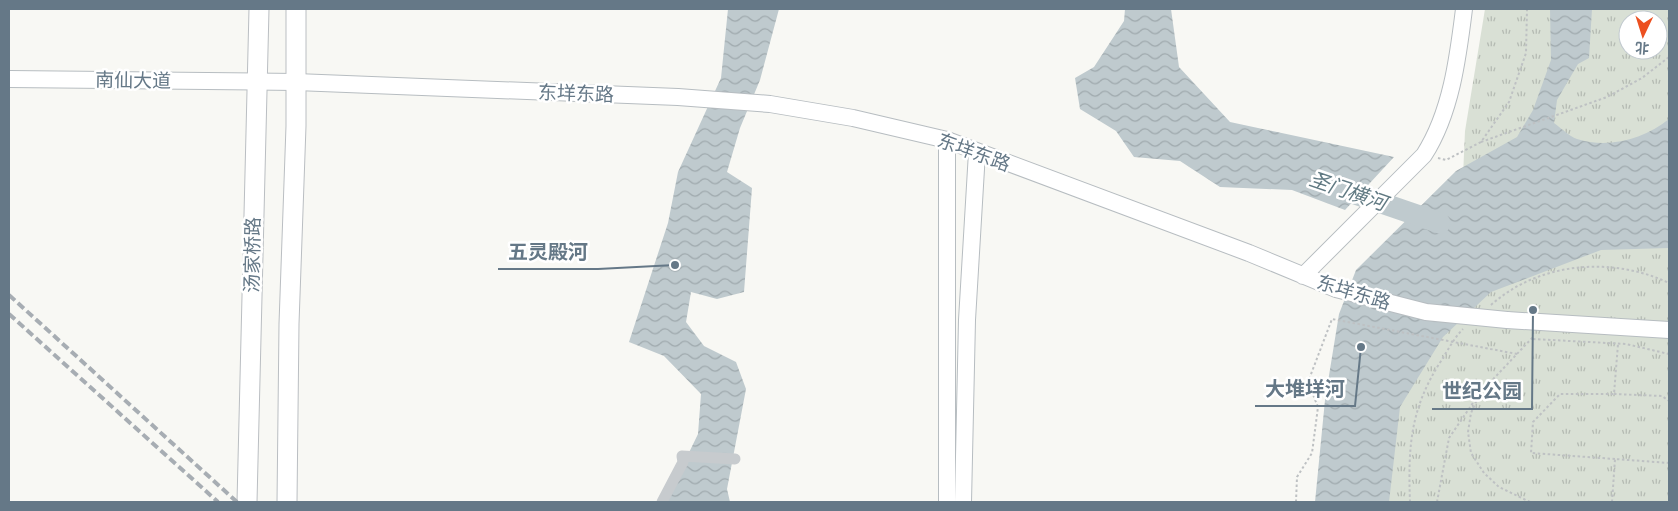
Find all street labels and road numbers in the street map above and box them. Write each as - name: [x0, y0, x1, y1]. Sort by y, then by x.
- street label: 南仙大道: [95, 67, 171, 93]
- street label: 东垟东路: [538, 80, 614, 106]
- street label: 东垟东路: [934, 128, 1014, 176]
- street label: 汤家桥路: [239, 217, 265, 293]
- street label: 东垟东路: [1314, 269, 1394, 315]

